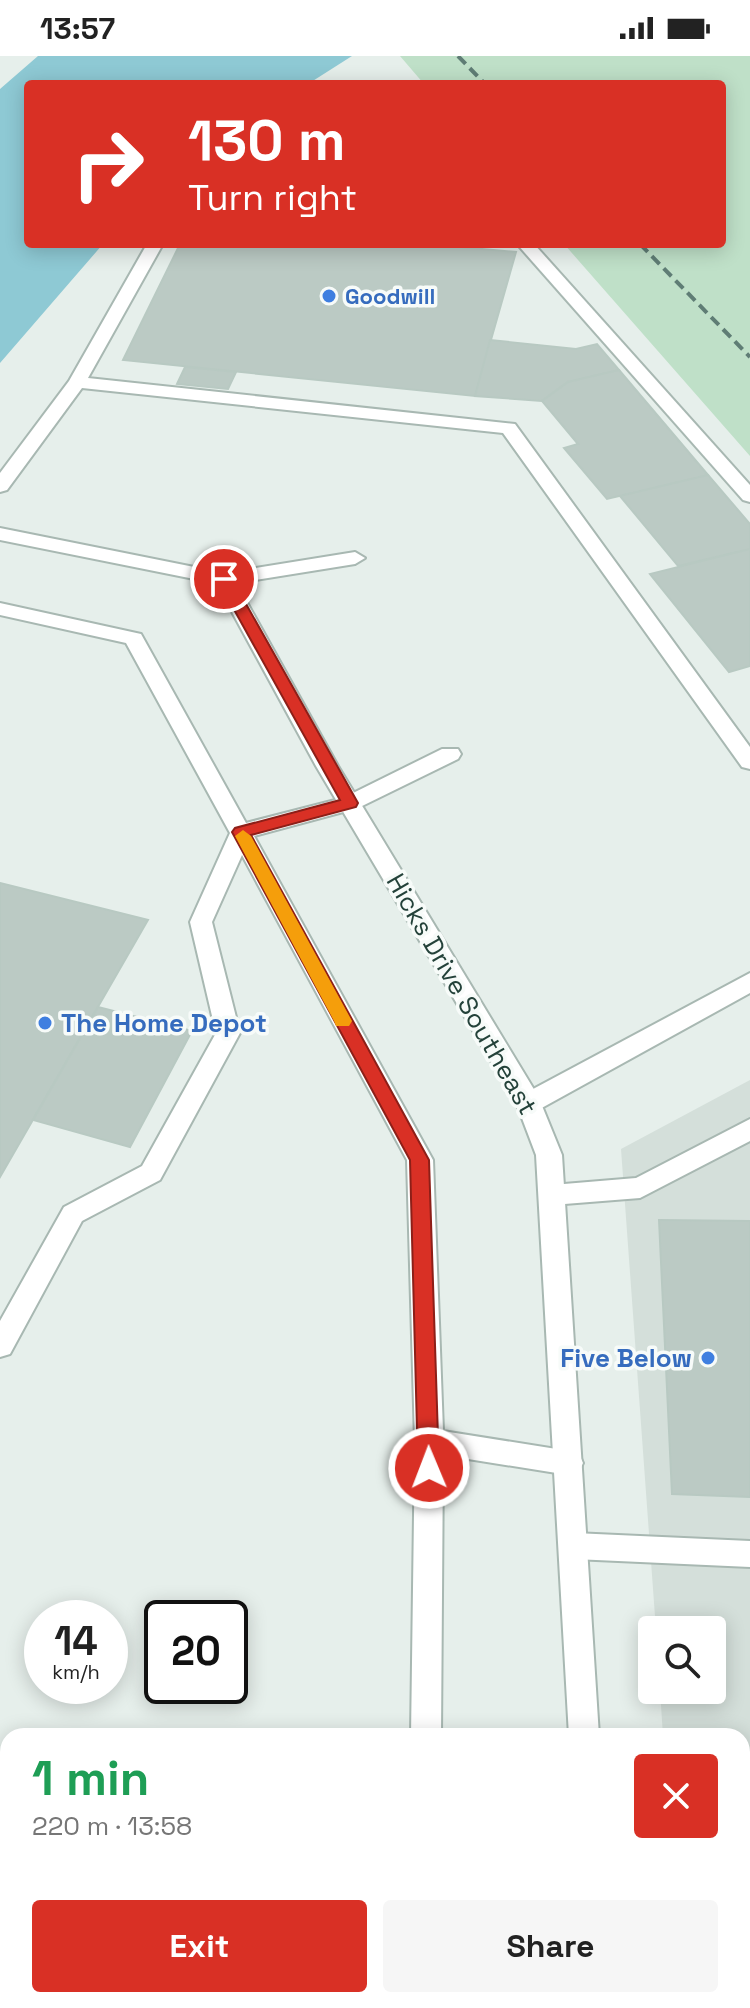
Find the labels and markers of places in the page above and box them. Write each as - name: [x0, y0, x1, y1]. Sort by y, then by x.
- place label: Goodwill: [345, 282, 435, 310]
- marker: Goodwill: [320, 287, 338, 305]
- pin: [190, 545, 258, 613]
- place label: The Home Depot: [61, 1006, 267, 1040]
- marker: The Home Depot: [36, 1014, 54, 1032]
- place label: Five Below: [560, 1341, 692, 1375]
- marker: Five Below: [699, 1349, 717, 1367]

